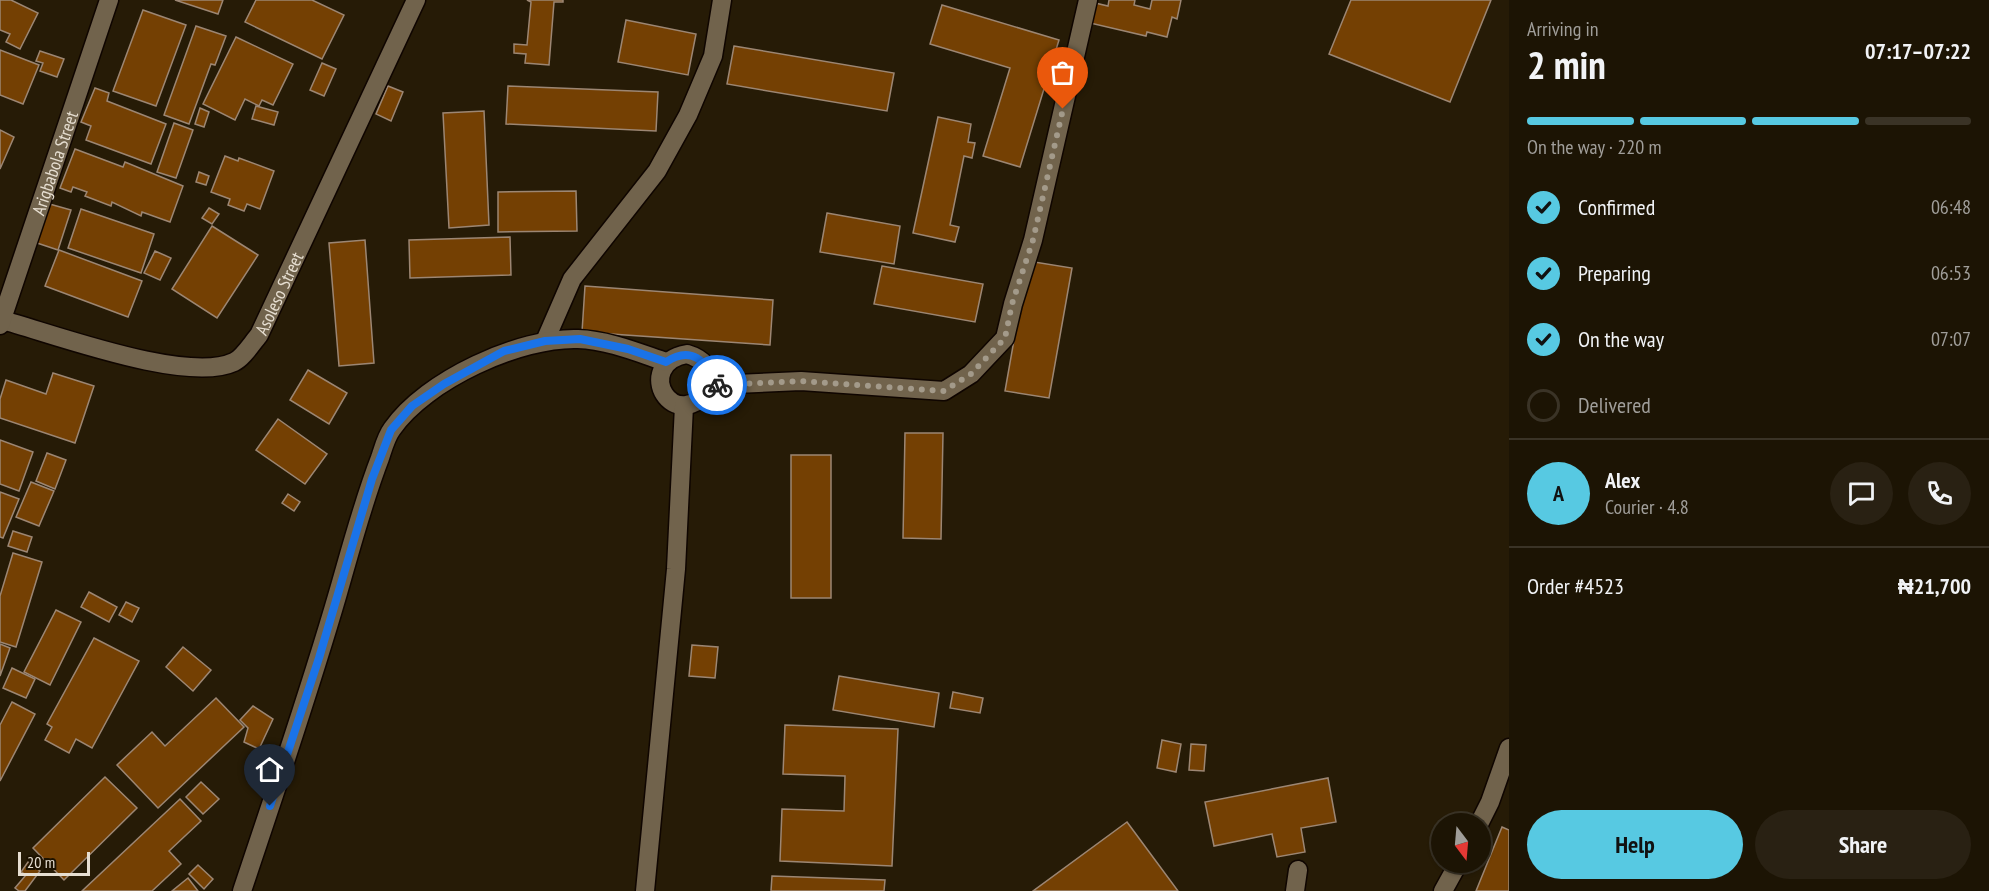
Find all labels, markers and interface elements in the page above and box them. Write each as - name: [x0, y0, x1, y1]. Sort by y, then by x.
- text: Arriving in: [1527, 16, 1599, 42]
- text: 07:17–07:22: [1865, 37, 1971, 65]
- text: 2 min: [1527, 39, 1606, 90]
- pin: [1037, 47, 1088, 109]
- icon: bag: [1046, 56, 1079, 89]
- street label: Arigbabola Street: [26, 108, 83, 218]
- text: On the way · 220 m: [1527, 134, 1662, 160]
- icon: check: [1527, 191, 1560, 224]
- text: Confirmed: [1578, 193, 1655, 221]
- text: 06:48: [1931, 194, 1971, 220]
- street label: Asoleso Street: [249, 248, 308, 338]
- icon: check: [1527, 257, 1560, 290]
- text: Preparing: [1578, 259, 1651, 287]
- text: 06:53: [1931, 260, 1971, 286]
- icon: check: [1527, 323, 1560, 356]
- text: On the way: [1578, 325, 1664, 353]
- text: 07:07: [1931, 326, 1971, 352]
- courier: [687, 355, 747, 415]
- icon: bike: [701, 369, 734, 402]
- text: Delivered: [1578, 391, 1651, 419]
- button: chat: [1830, 462, 1893, 525]
- button: phone: [1908, 462, 1971, 525]
- text: Alex: [1605, 466, 1640, 494]
- text: A: [1553, 479, 1564, 507]
- text: Courier · 4.8: [1605, 494, 1689, 520]
- text: Order #4523: [1527, 572, 1624, 600]
- text: ₦21,700: [1898, 572, 1971, 600]
- pin: [244, 744, 295, 806]
- icon: home: [253, 753, 286, 786]
- button: Help: [1527, 810, 1743, 879]
- button: Share: [1755, 810, 1971, 879]
- north arrow: [1431, 813, 1491, 873]
- map controls: [1431, 813, 1491, 873]
- scale bar: [18, 849, 90, 876]
- text: 20 m: [27, 852, 55, 872]

